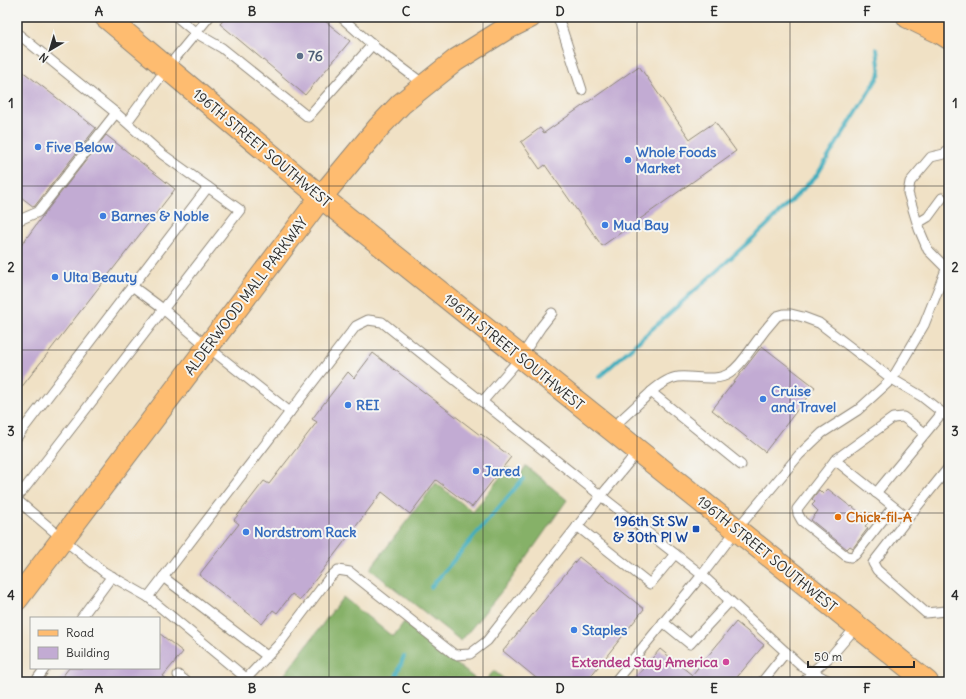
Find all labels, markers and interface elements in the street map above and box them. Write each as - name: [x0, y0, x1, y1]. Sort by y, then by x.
- text: A: [95, 3, 104, 20]
- text: B: [248, 3, 257, 20]
- text: C: [402, 3, 411, 20]
- text: D: [555, 3, 565, 20]
- text: E: [710, 3, 718, 20]
- text: F: [863, 3, 871, 20]
- north arrow: [30, 30, 70, 70]
- place label: 76: [308, 47, 323, 65]
- text: N: [37, 50, 51, 66]
- marker: 76: [295, 51, 305, 61]
- street label: 196TH STREET SOUTHWEST: [189, 85, 335, 211]
- text: 1: [8, 95, 14, 112]
- text: 1: [952, 95, 958, 112]
- place label: Five Below: [46, 138, 113, 156]
- marker: Five Below: [33, 142, 43, 152]
- place label: Whole Foods Market: [636, 143, 717, 177]
- marker: Whole Foods Market: [623, 155, 633, 165]
- place label: Barnes & Noble: [111, 207, 210, 225]
- marker: Barnes & Noble: [98, 211, 108, 221]
- street label: ALDERWOOD MALL PARKWAY: [181, 213, 312, 379]
- place label: Mud Bay: [613, 216, 669, 234]
- marker: Mud Bay: [600, 220, 610, 230]
- text: 2: [7, 259, 15, 276]
- text: 2: [951, 259, 959, 276]
- place label: Ulta Beauty: [63, 268, 137, 286]
- marker: Ulta Beauty: [50, 272, 60, 282]
- street label: 196TH STREET SOUTHWEST: [440, 290, 588, 414]
- place label: Cruise and Travel: [771, 382, 836, 416]
- marker: Cruise and Travel: [758, 394, 768, 404]
- place label: REI: [356, 396, 379, 414]
- marker: REI: [343, 400, 353, 410]
- text: 3: [7, 423, 15, 440]
- text: 3: [951, 423, 959, 440]
- place label: Jared: [484, 462, 521, 480]
- marker: Jared: [471, 466, 481, 476]
- street label: 196TH STREET SOUTHWEST: [693, 492, 841, 616]
- place label: Chick-fil-A: [846, 508, 912, 526]
- place label: 196th St SW & 30th Pl W: [613, 512, 688, 546]
- marker: Chick-fil-A: [833, 512, 843, 522]
- place label: Nordstrom Rack: [254, 523, 356, 541]
- marker: 196th St SW & 30th Pl W: [691, 524, 701, 534]
- marker: Nordstrom Rack: [241, 527, 251, 537]
- text: 4: [7, 587, 15, 604]
- text: 4: [951, 587, 959, 604]
- legend: [30, 617, 160, 669]
- place label: Staples: [582, 621, 628, 639]
- text: Road: [66, 625, 94, 640]
- marker: Staples: [569, 625, 579, 635]
- scale bar: [808, 643, 914, 669]
- text: Building: [66, 645, 110, 660]
- text: 50 m: [814, 649, 843, 664]
- place label: Extended Stay America: [571, 653, 718, 671]
- marker: Extended Stay America: [721, 657, 731, 667]
- text: A: [95, 680, 104, 697]
- text: B: [248, 680, 257, 697]
- text: C: [402, 680, 411, 697]
- text: D: [555, 680, 565, 697]
- text: E: [710, 680, 718, 697]
- text: F: [863, 680, 871, 697]

